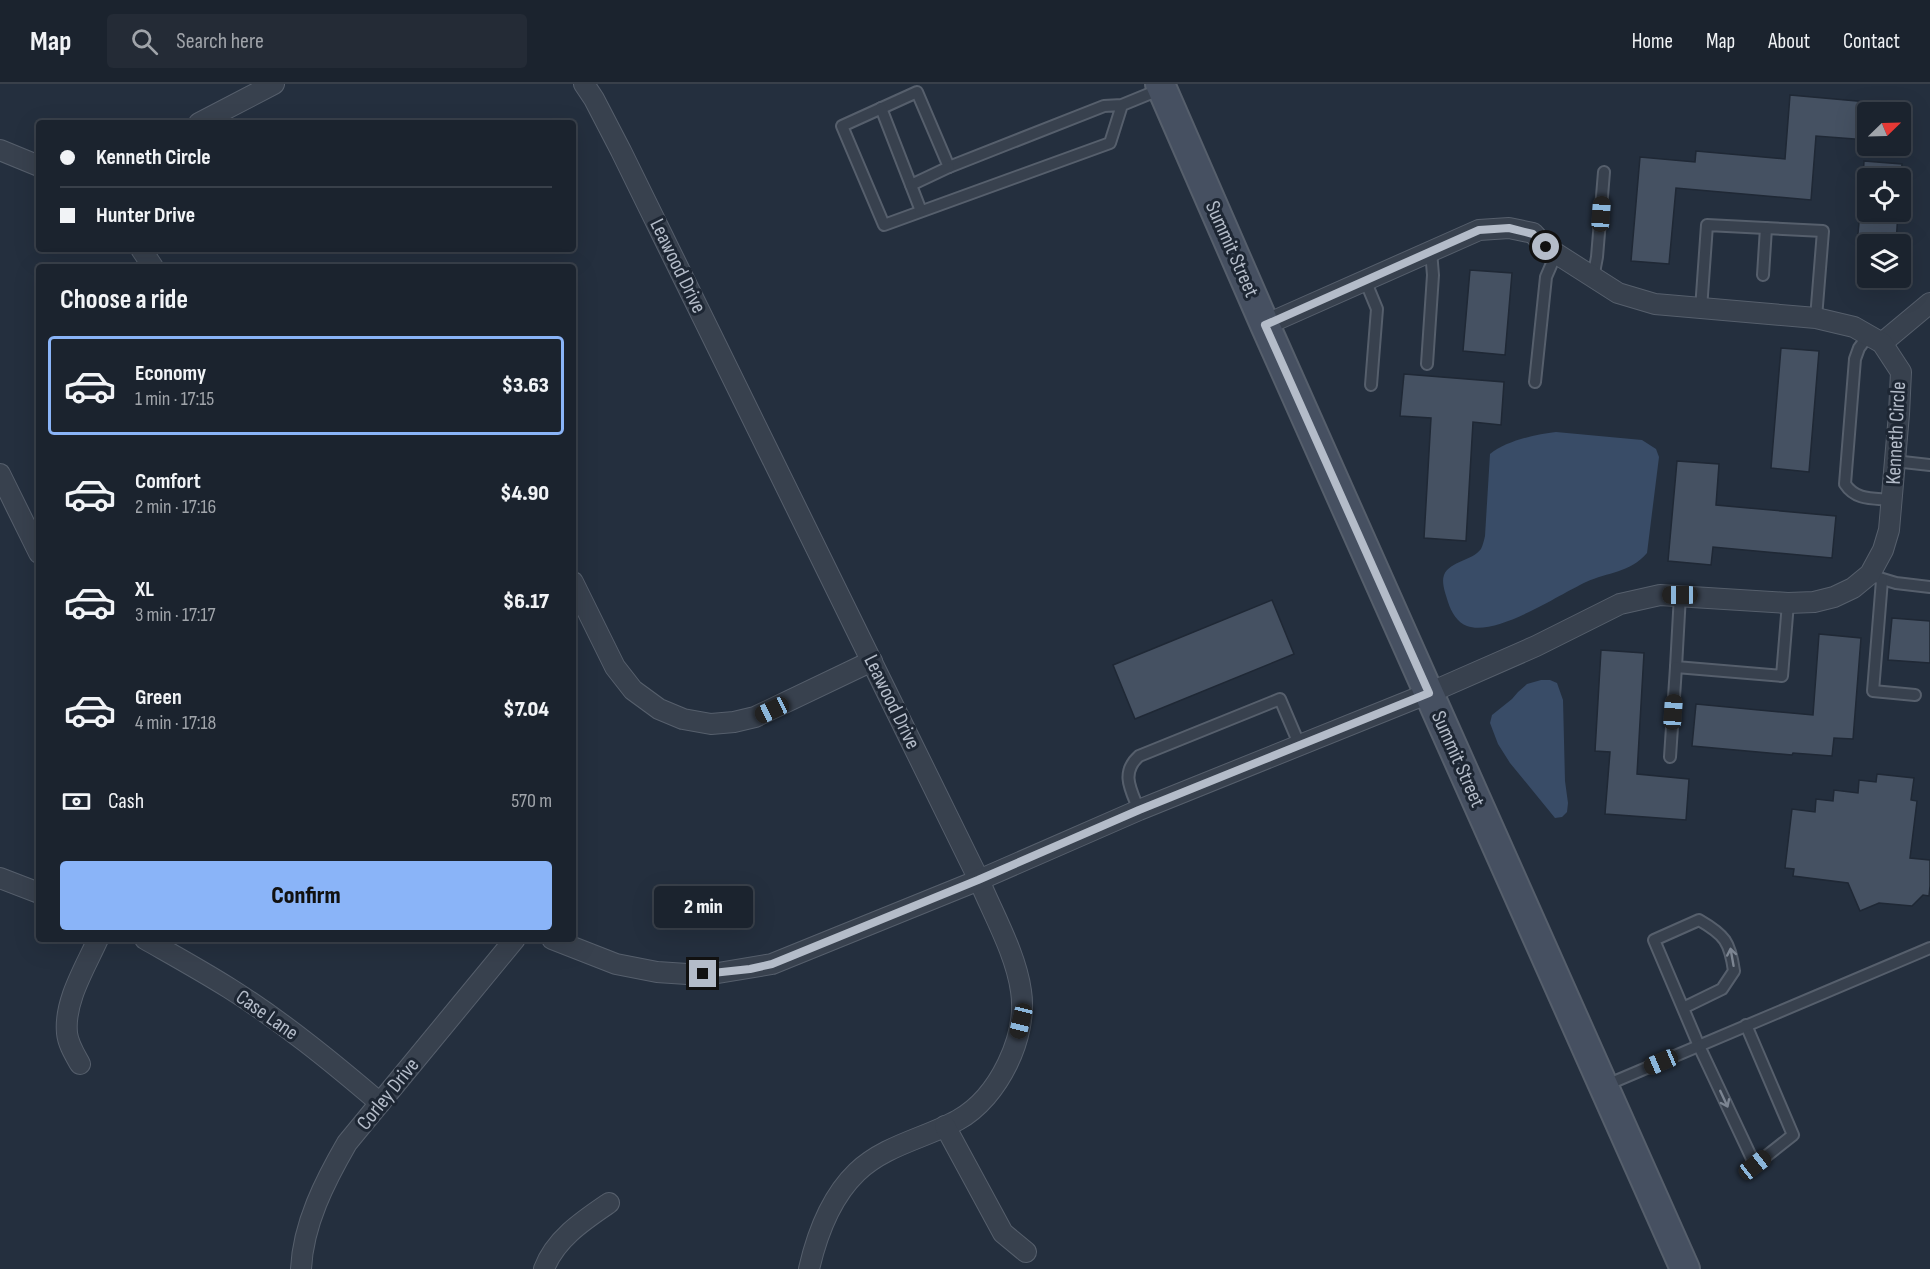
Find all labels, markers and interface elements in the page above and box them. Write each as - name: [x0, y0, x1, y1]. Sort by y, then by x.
- search box: [107, 14, 527, 68]
- text: Map: [30, 25, 71, 58]
- icon: search: [128, 25, 161, 58]
- text: Search here: [176, 28, 264, 55]
- text: Home: [1632, 29, 1673, 54]
- text: Map: [1706, 29, 1735, 54]
- text: About: [1768, 29, 1810, 54]
- text: Contact: [1843, 29, 1900, 54]
- north arrow: [1857, 102, 1911, 156]
- map controls: [1857, 102, 1911, 288]
- text: Kenneth Circle: [96, 144, 211, 171]
- button: locate: [1857, 168, 1911, 222]
- car: [1591, 195, 1611, 233]
- street label: Summit Street: [1200, 197, 1264, 301]
- text: Hunter Drive: [96, 202, 195, 229]
- street label: Leawood Drive: [644, 215, 712, 317]
- route start: [1532, 233, 1559, 260]
- button: layers: [1857, 234, 1911, 288]
- text: Choose a ride: [60, 284, 188, 316]
- icon: car: [63, 359, 117, 413]
- text: Economy: [135, 360, 206, 387]
- text: $3.63: [502, 372, 549, 399]
- street label: Kenneth Circle: [1881, 381, 1911, 485]
- text: 1 min · 17:15: [135, 387, 214, 411]
- icon: car: [63, 467, 117, 521]
- text: Comfort: [135, 468, 201, 495]
- text: $4.90: [500, 480, 549, 507]
- text: 2 min · 17:16: [135, 495, 216, 519]
- icon: car: [63, 575, 117, 629]
- text: XL: [135, 576, 154, 603]
- car: [1662, 586, 1698, 604]
- text: $6.17: [503, 588, 549, 615]
- text: 3 min · 17:17: [135, 603, 216, 627]
- street label: Leawood Drive: [858, 651, 926, 753]
- icon: car: [63, 683, 117, 737]
- text: Green: [135, 684, 182, 711]
- car: [1663, 693, 1683, 731]
- car: [752, 694, 792, 726]
- text: $7.04: [503, 696, 549, 723]
- street label: Summit Street: [1426, 707, 1490, 811]
- text: 4 min · 17:18: [135, 711, 216, 735]
- icon: cash: [60, 785, 93, 818]
- text: Cash: [108, 788, 144, 815]
- text: 570 m: [511, 789, 552, 813]
- button: Confirm: [60, 861, 552, 930]
- callout: 2 min: [654, 887, 752, 929]
- text: 2 min: [684, 895, 723, 919]
- one-way arrow: [1726, 948, 1737, 967]
- route end: [689, 960, 716, 987]
- street label: Case Lane: [231, 985, 303, 1045]
- car: [1008, 1001, 1034, 1041]
- car: [1641, 1047, 1681, 1077]
- street label: Corley Drive: [352, 1053, 424, 1135]
- one-way arrow: [1718, 1089, 1730, 1107]
- car: [1735, 1147, 1775, 1183]

